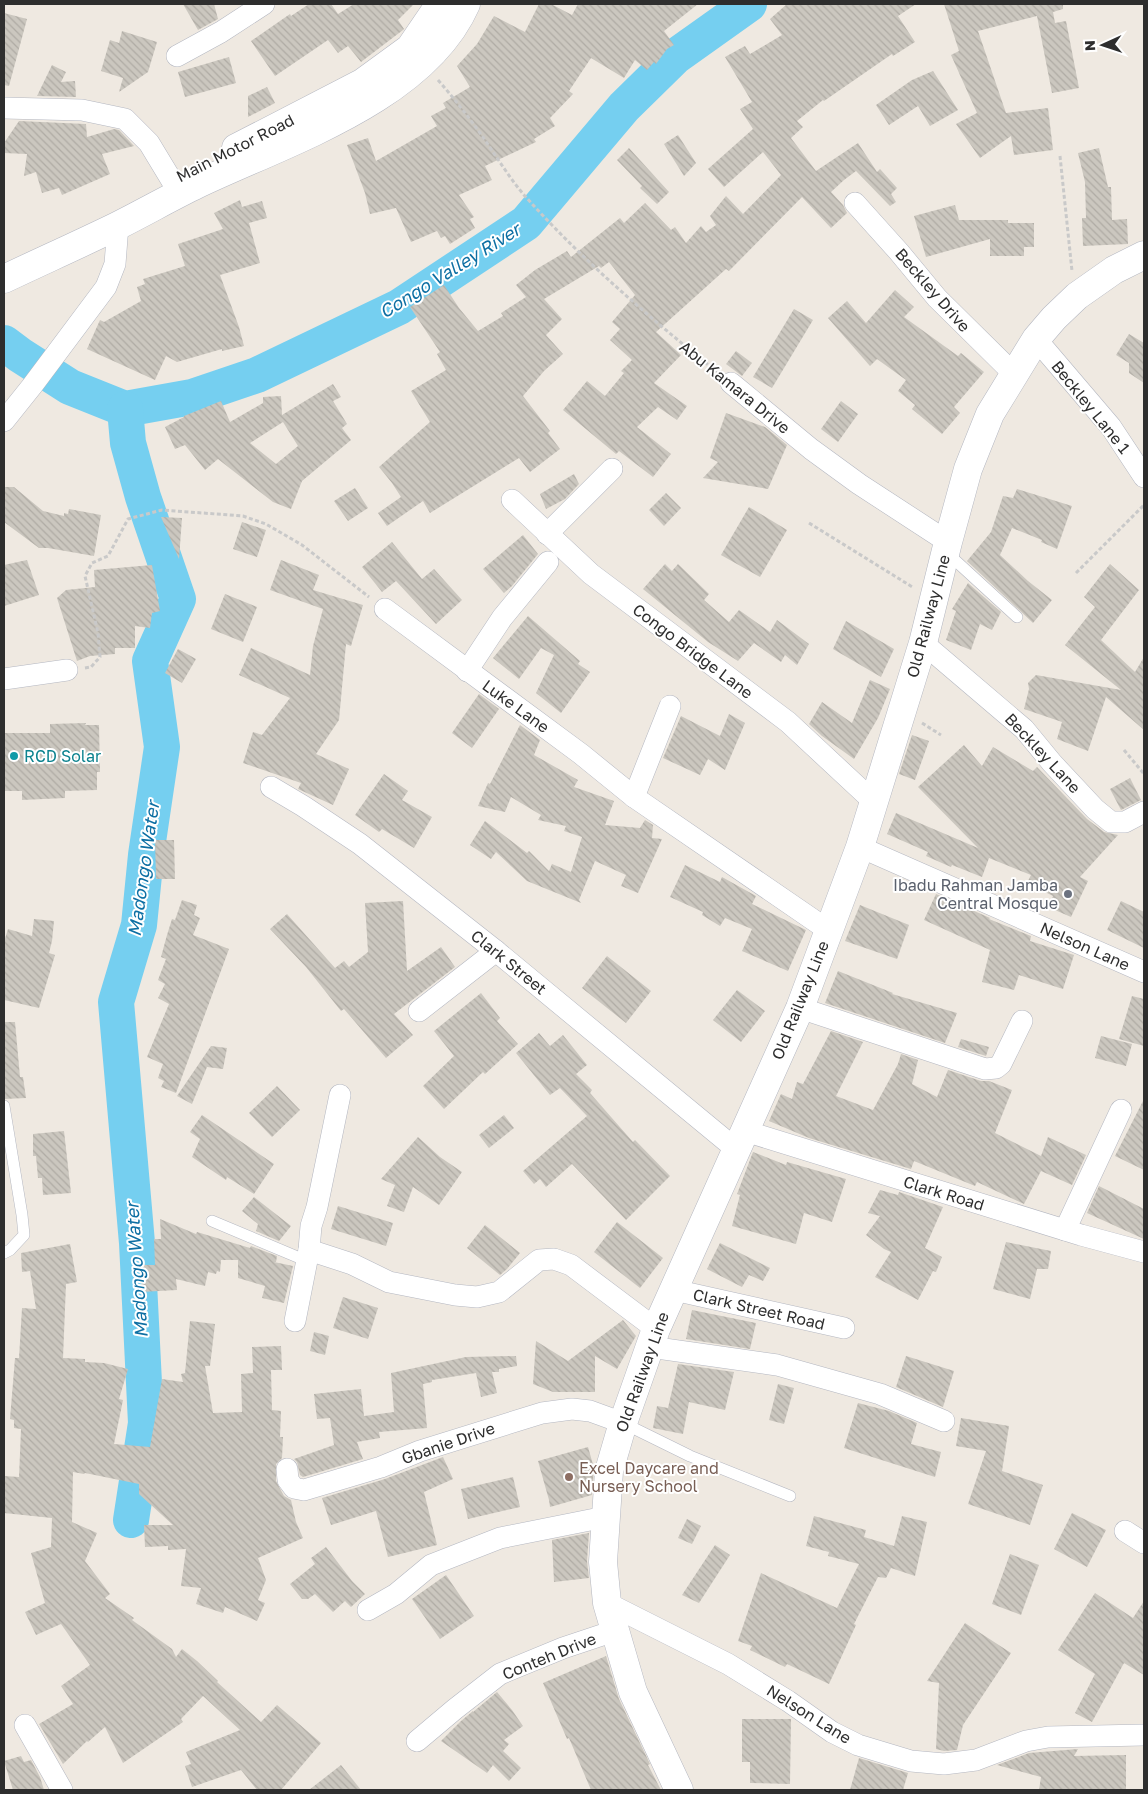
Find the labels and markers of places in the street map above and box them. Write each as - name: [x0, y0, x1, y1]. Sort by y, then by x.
- place label: RCD Solar: [24, 746, 101, 766]
- marker: RCD Solar: [8, 750, 20, 762]
- place label: Ibadu Rahman Jamba Central Mosque: [893, 875, 1058, 913]
- marker: Ibadu Rahman Jamba Central Mosque: [1062, 888, 1074, 900]
- place label: Excel Daycare and Nursery School: [579, 1458, 719, 1496]
- marker: Excel Daycare and Nursery School: [563, 1471, 575, 1483]

